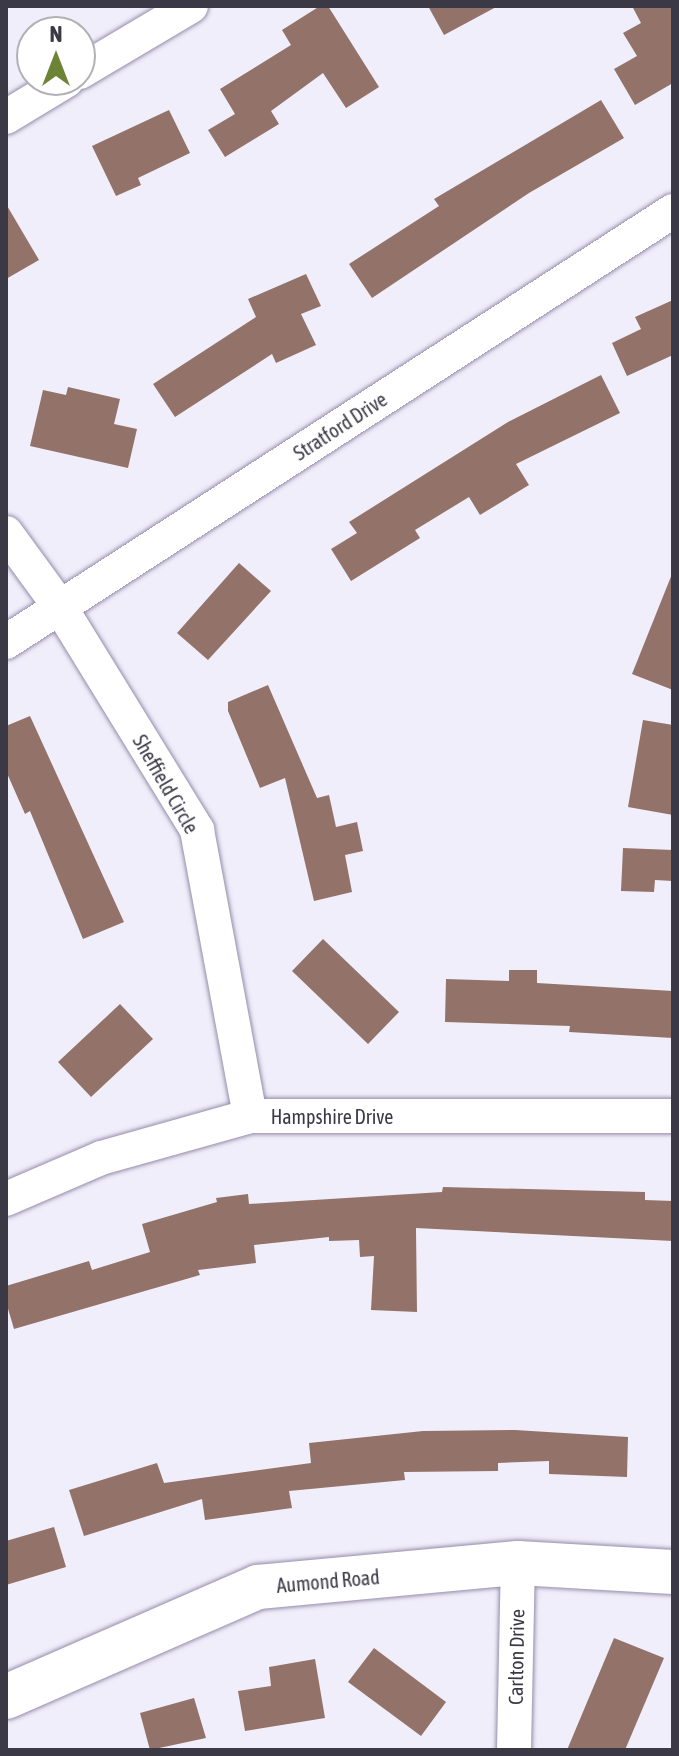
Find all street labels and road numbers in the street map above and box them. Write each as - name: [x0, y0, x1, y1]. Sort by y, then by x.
- street label: Stratford Drive: [289, 387, 391, 465]
- street label: Sheffield Circle: [128, 730, 204, 838]
- street label: Hampshire Drive: [271, 1104, 393, 1128]
- street label: Aumond Road: [275, 1565, 381, 1597]
- street label: Carlton Drive: [503, 1609, 529, 1705]

